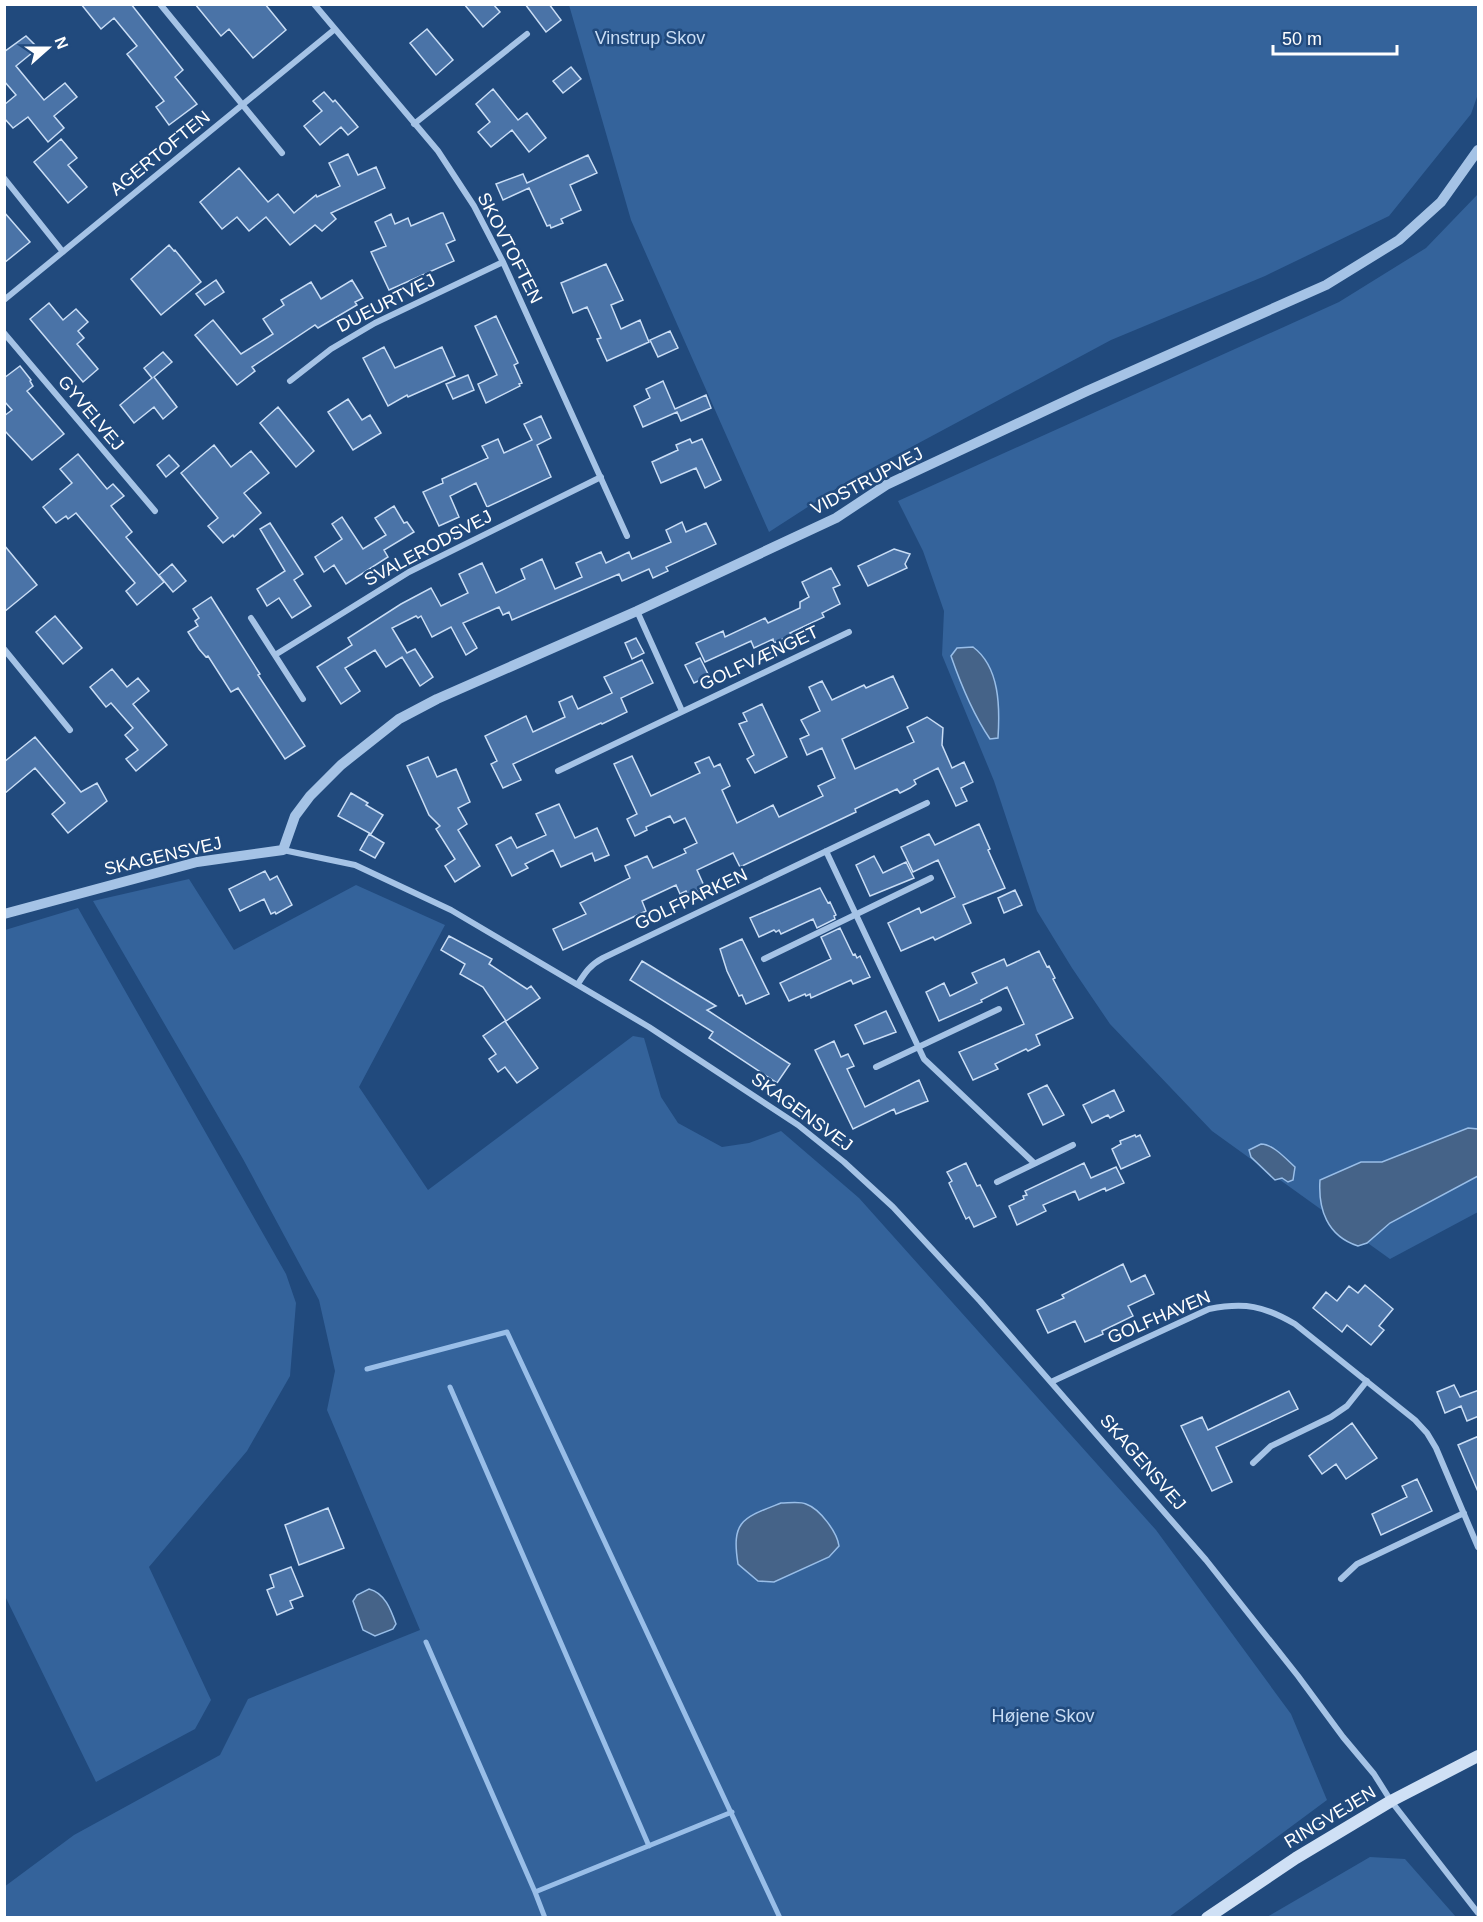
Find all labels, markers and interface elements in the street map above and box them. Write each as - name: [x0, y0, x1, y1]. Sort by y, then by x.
- north arrow: [18, 18, 78, 78]
- scale bar: [1273, 18, 1398, 56]
- park label: Vinstrup Skov: [595, 28, 705, 48]
- text: 50 m: [1282, 29, 1322, 49]
- text: N: [52, 34, 72, 51]
- street label: AGERTOFTEN: [106, 107, 214, 199]
- street label: SKOVTOFTEN: [473, 189, 547, 307]
- street label: DUEURTVEJ: [333, 270, 439, 336]
- street label: GYVELVEJ: [54, 371, 128, 455]
- street label: VIDSTRUPVEJ: [808, 443, 926, 519]
- street label: SVALERODSVEJ: [361, 506, 495, 590]
- street label: GOLFVÆNGET: [696, 622, 822, 694]
- street label: SKAGENSVEJ: [102, 833, 224, 879]
- street label: GOLFPARKEN: [632, 864, 750, 934]
- street label: SKAGENSVEJ: [748, 1069, 856, 1155]
- street label: GOLFHAVEN: [1105, 1286, 1213, 1348]
- street label: SKAGENSVEJ: [1096, 1410, 1190, 1514]
- park label: Højene Skov: [991, 1706, 1095, 1726]
- street label: RINGVEJEN: [1281, 1782, 1379, 1852]

